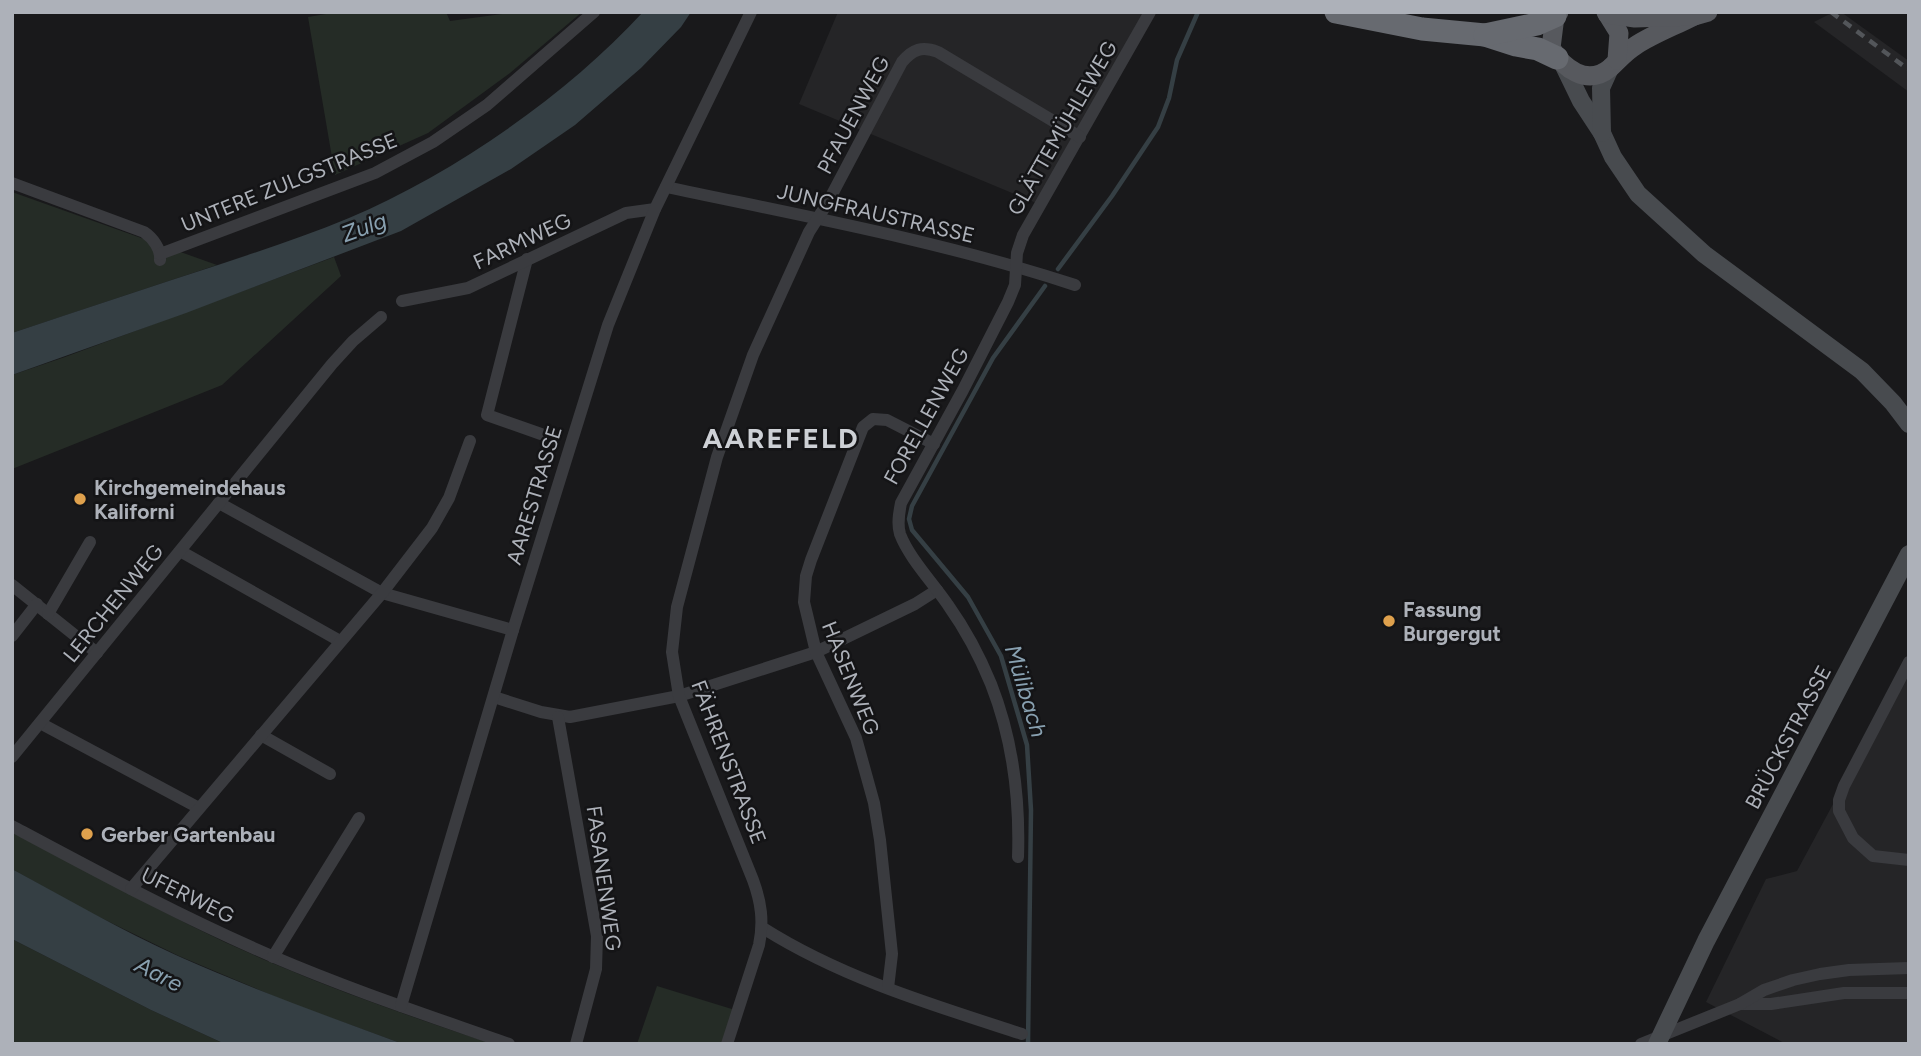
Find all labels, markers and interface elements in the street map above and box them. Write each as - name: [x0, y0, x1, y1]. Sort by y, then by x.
- street label: GLÄTTEMÜHLEWEG: [1002, 36, 1122, 220]
- street label: PFAUENWEG: [811, 52, 895, 178]
- street label: UNTERE ZULGSTRASSE: [177, 127, 401, 237]
- street label: JUNGFRAUSTRASSE: [775, 178, 977, 248]
- water label: Zulg: [338, 206, 390, 248]
- street label: FARMWEG: [469, 207, 575, 275]
- street label: FORELLENWEG: [878, 343, 974, 489]
- district label: AAREFELD: [702, 421, 860, 455]
- street label: AARESTRASSE: [501, 422, 567, 568]
- place label: Kirchgemeindehaus Kaliforni: [94, 475, 286, 524]
- marker: Kirchgemeindehaus Kaliforni: [72, 491, 88, 507]
- street label: LERCHENWEG: [58, 539, 168, 667]
- place label: Fassung Burgergut: [1403, 597, 1501, 646]
- marker: Fassung Burgergut: [1381, 613, 1397, 629]
- street label: HASENWEG: [817, 618, 885, 738]
- water label: Mülibach: [999, 641, 1053, 741]
- street label: BRÜCKSTRASSE: [1740, 661, 1836, 813]
- street label: FÄHRENSTRASSE: [686, 677, 772, 847]
- street label: FASANENWEG: [581, 804, 627, 952]
- place label: Gerber Gartenbau: [101, 822, 276, 847]
- marker: Gerber Gartenbau: [79, 826, 95, 842]
- street label: UFERWEG: [137, 862, 239, 928]
- water label: Aare: [130, 950, 188, 998]

